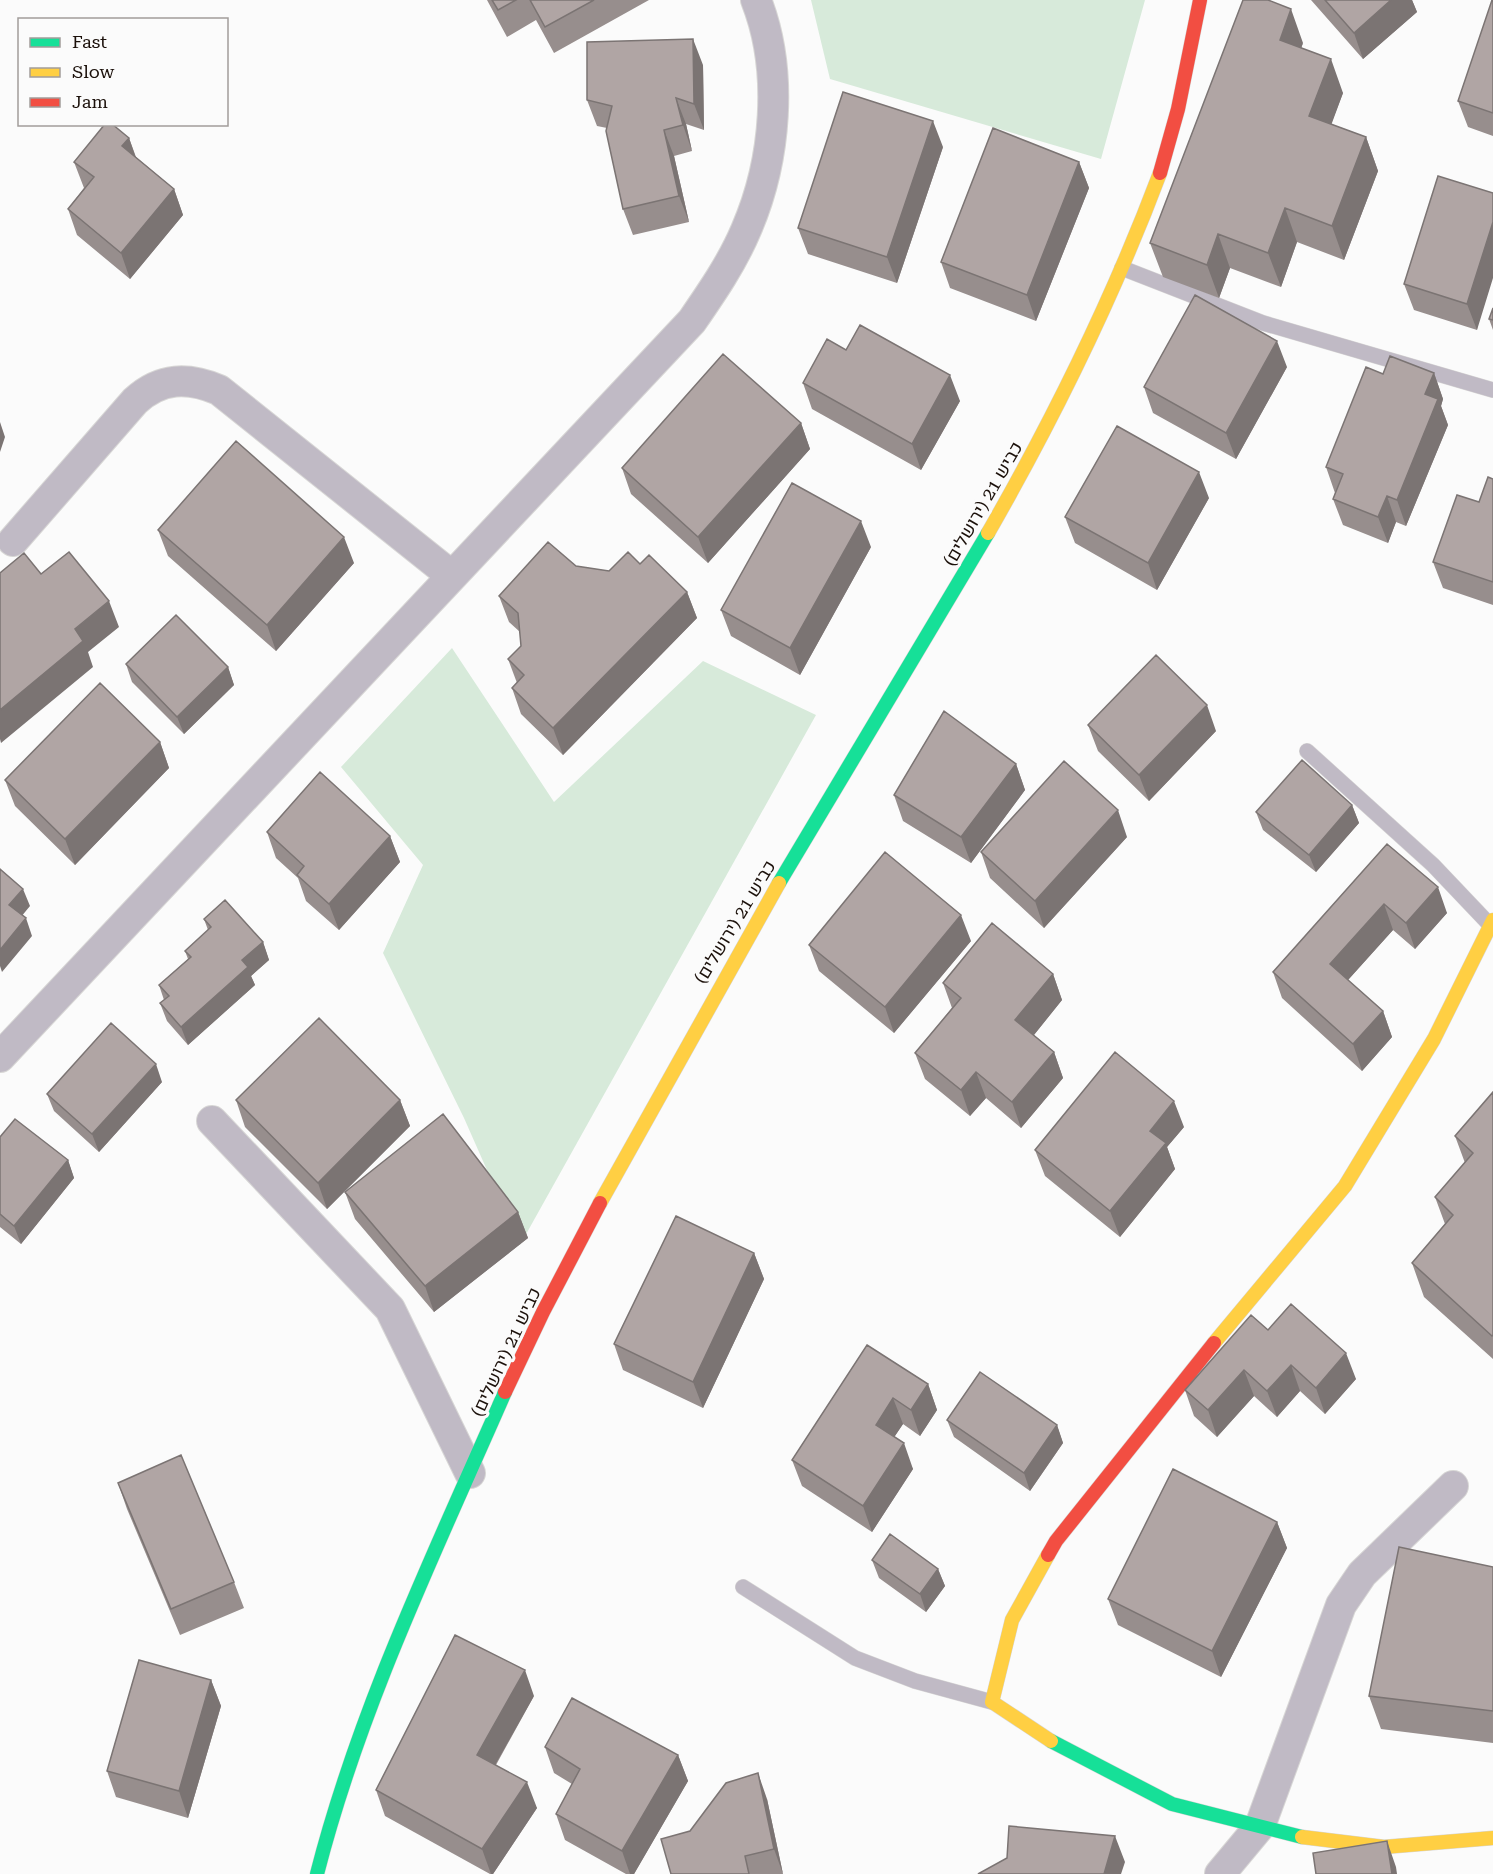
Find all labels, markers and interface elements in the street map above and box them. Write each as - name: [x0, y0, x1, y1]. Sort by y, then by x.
- legend: [18, 18, 228, 126]
- text: Fast: [72, 31, 107, 52]
- text: Slow: [72, 61, 114, 82]
- text: Jam: [72, 91, 108, 112]
- street label: כביש 21 (ירושלים): [938, 438, 1027, 570]
- street label: כביש 21 (ירושלים): [690, 856, 780, 987]
- street label: כביש 21 (ירושלים): [466, 1284, 545, 1420]

